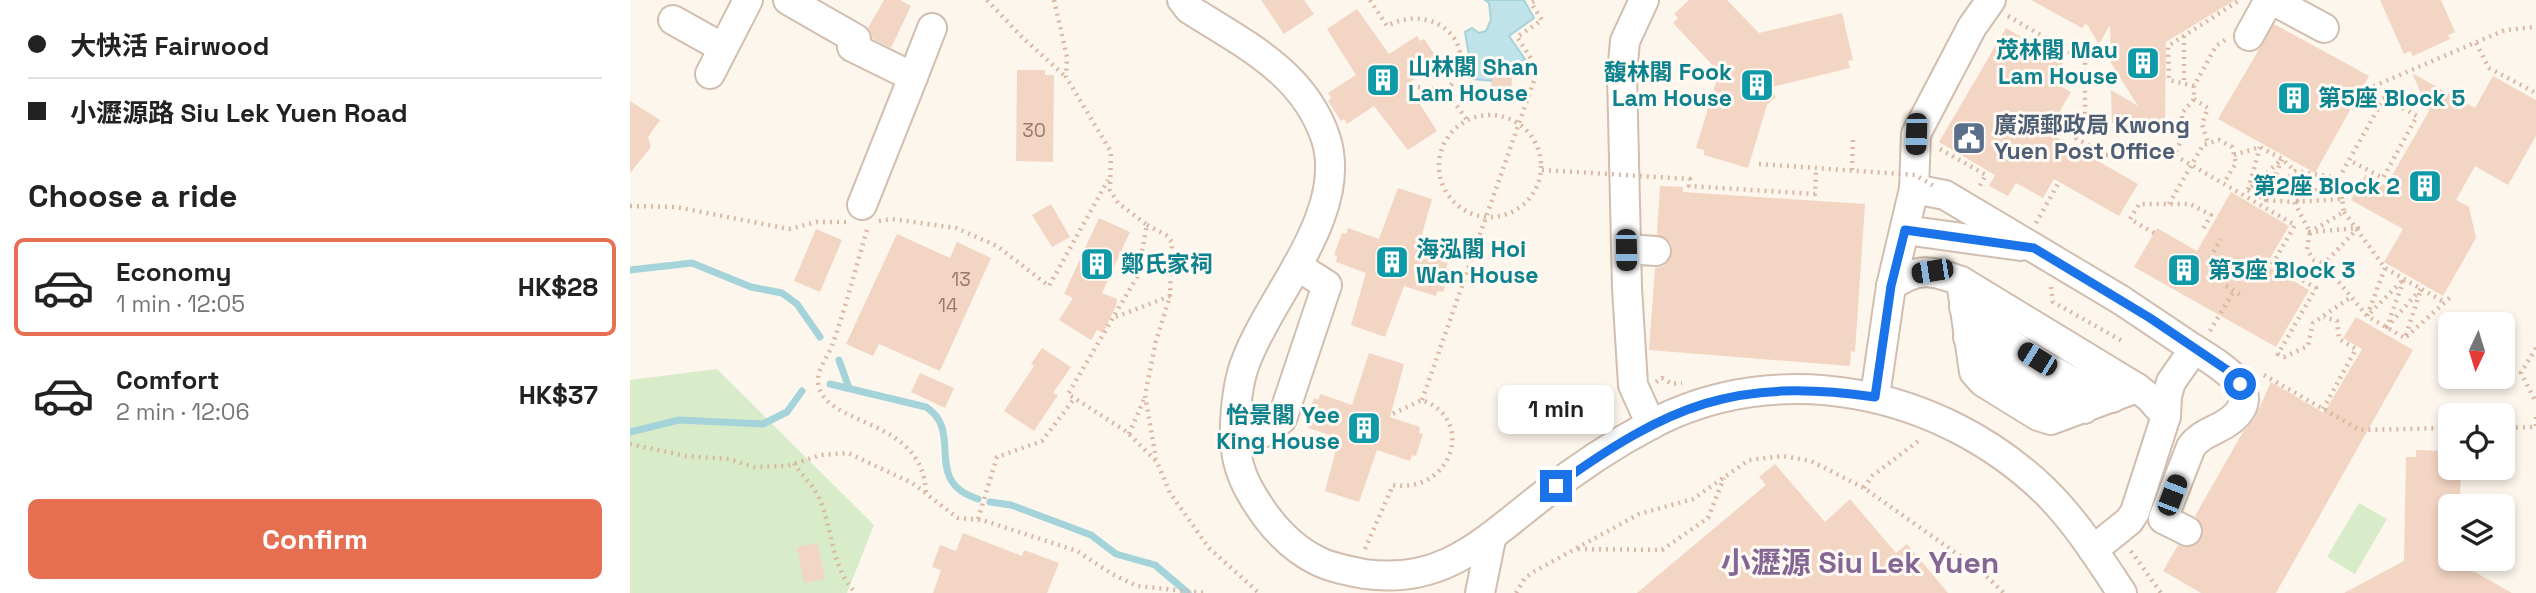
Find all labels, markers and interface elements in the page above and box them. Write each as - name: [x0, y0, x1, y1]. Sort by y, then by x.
- text: 大快活 Fairwood: [70, 29, 269, 63]
- place label: 茂林閣 Mau Lam House: [1996, 35, 2118, 91]
- building icon: 茂林閣 Mau Lam House: [2124, 44, 2162, 82]
- place label: 山林閣 Shan Lam House: [1408, 52, 1538, 108]
- place label: 馥林閣 Fook Lam House: [1604, 57, 1732, 113]
- building icon: 山林閣 Shan Lam House: [1364, 61, 1402, 99]
- building icon: 馥林閣 Fook Lam House: [1738, 66, 1776, 104]
- building icon: 第5座 Block 5: [2275, 79, 2313, 117]
- place label: 第5座 Block 5: [2318, 83, 2465, 113]
- text: 小瀝源路 Siu Lek Yuen Road: [70, 96, 408, 130]
- place label: 廣源郵政局 Kwong Yuen Post Office: [1994, 110, 2190, 166]
- car: [1905, 113, 1928, 155]
- house number: 30: [1022, 118, 1046, 143]
- public building icon: 廣源郵政局 Kwong Yuen Post Office: [1950, 119, 1988, 157]
- building icon: 第2座 Block 2: [2406, 167, 2444, 205]
- place label: 第2座 Block 2: [2253, 171, 2400, 201]
- text: Choose a ride: [28, 176, 238, 216]
- car: [1616, 229, 1637, 271]
- place label: 海泓閣 Hoi Wan House: [1416, 234, 1538, 290]
- building icon: 海泓閣 Hoi Wan House: [1373, 243, 1411, 281]
- building icon: 鄭氏家祠: [1078, 245, 1116, 283]
- place label: 鄭氏家祠: [1121, 249, 1213, 279]
- building icon: 第3座 Block 3: [2165, 251, 2203, 289]
- text: Economy: [116, 255, 232, 289]
- place label: 第3座 Block 3: [2208, 255, 2356, 285]
- icon: car: [32, 256, 95, 319]
- car: [1910, 257, 1955, 285]
- house number: 13: [951, 267, 971, 292]
- text: HK$28: [518, 270, 598, 304]
- text: 1 min · 12:05: [116, 289, 245, 319]
- house number: 14: [938, 293, 958, 318]
- north arrow: [2438, 312, 2515, 388]
- map controls: [2438, 312, 2515, 571]
- car: [2014, 339, 2061, 379]
- text: Comfort: [116, 363, 219, 397]
- icon: car: [32, 364, 95, 427]
- route start: [2224, 368, 2256, 400]
- text: HK$37: [519, 378, 598, 412]
- callout: 1 min: [1498, 384, 1614, 434]
- text: 1 min: [1528, 394, 1584, 424]
- text: 2 min · 12:06: [116, 397, 250, 427]
- place label: 怡景閣 Yee King House: [1216, 400, 1340, 456]
- button: locate: [2438, 403, 2515, 480]
- building icon: 怡景閣 Yee King House: [1345, 409, 1383, 447]
- route end: [1540, 470, 1572, 502]
- car: [2155, 472, 2190, 518]
- button: layers: [2438, 494, 2515, 571]
- button: Confirm: [28, 499, 602, 579]
- district label: 小瀝源 Siu Lek Yuen: [1721, 543, 1999, 582]

